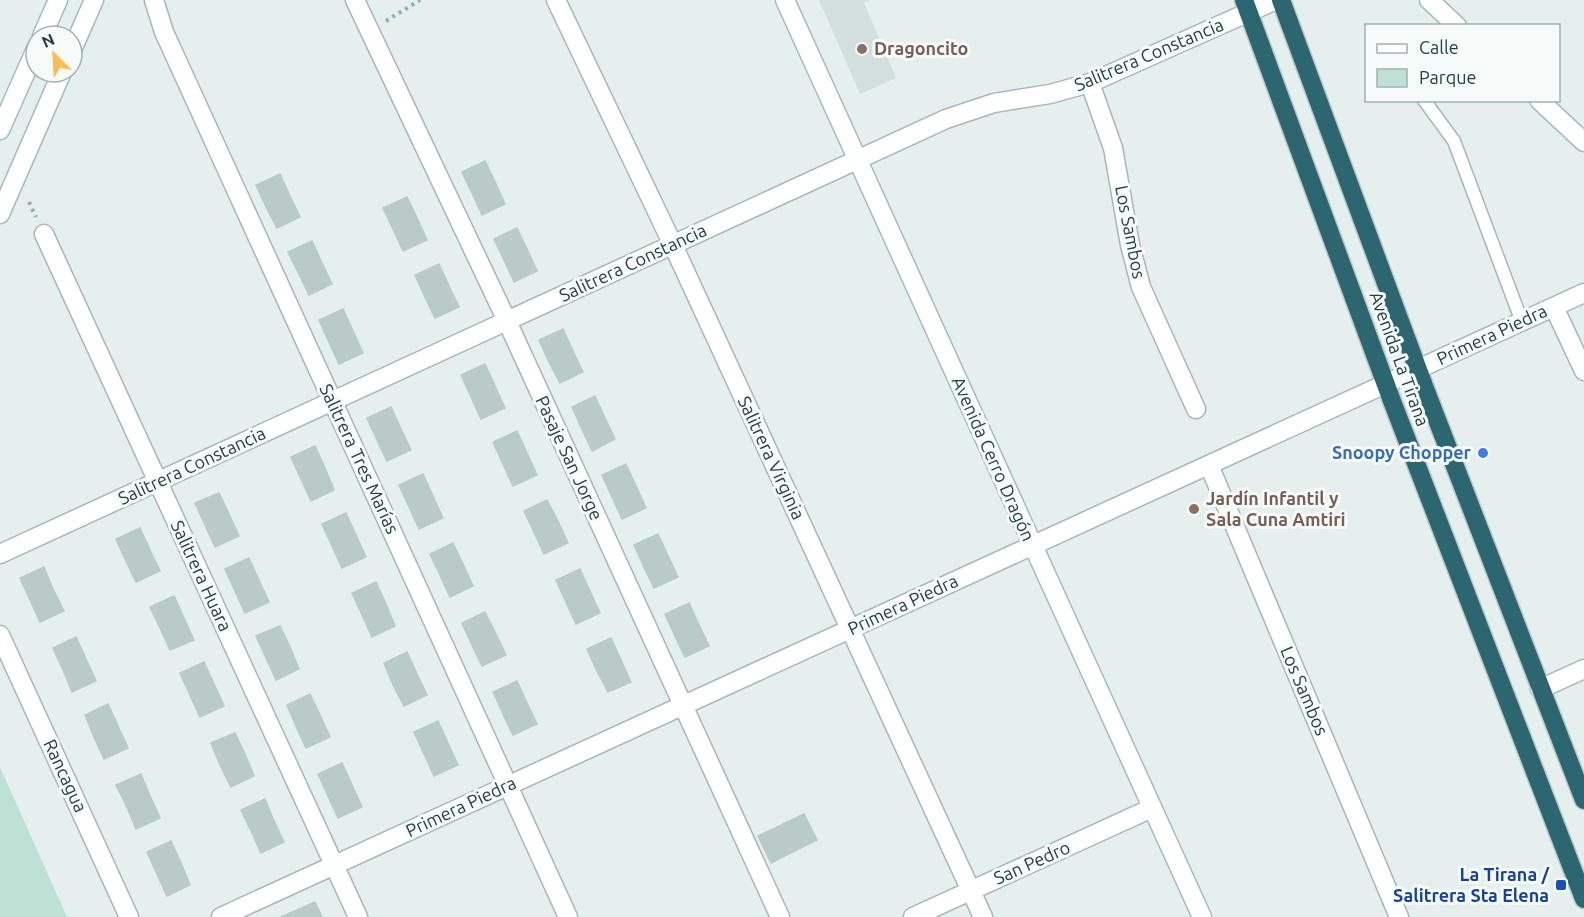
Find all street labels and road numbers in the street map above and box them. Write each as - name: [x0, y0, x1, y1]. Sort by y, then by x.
- street label: Salitrera Constancia: [1071, 14, 1226, 95]
- street label: Los Sambos: [1112, 183, 1150, 280]
- street label: Salitrera Constancia: [556, 219, 709, 305]
- street label: Avenida La Tirana: [1366, 289, 1434, 429]
- street label: Primera Piedra: [1433, 300, 1550, 368]
- street label: Avenida Cerro Dragón: [949, 373, 1039, 544]
- street label: Salitrera Tres Marías: [316, 380, 403, 537]
- street label: Pasaje San Jorge: [532, 392, 607, 523]
- street label: Salitrera Virginia: [735, 393, 809, 522]
- street label: Salitrera Constancia: [115, 422, 268, 508]
- street label: Salitrera Huara: [168, 517, 236, 634]
- street label: Primera Piedra: [844, 570, 961, 638]
- street label: Los Sambos: [1277, 643, 1333, 738]
- street label: Rancagua: [40, 736, 91, 815]
- street label: Primera Piedra: [402, 772, 519, 840]
- street label: San Pedro: [990, 836, 1073, 888]

